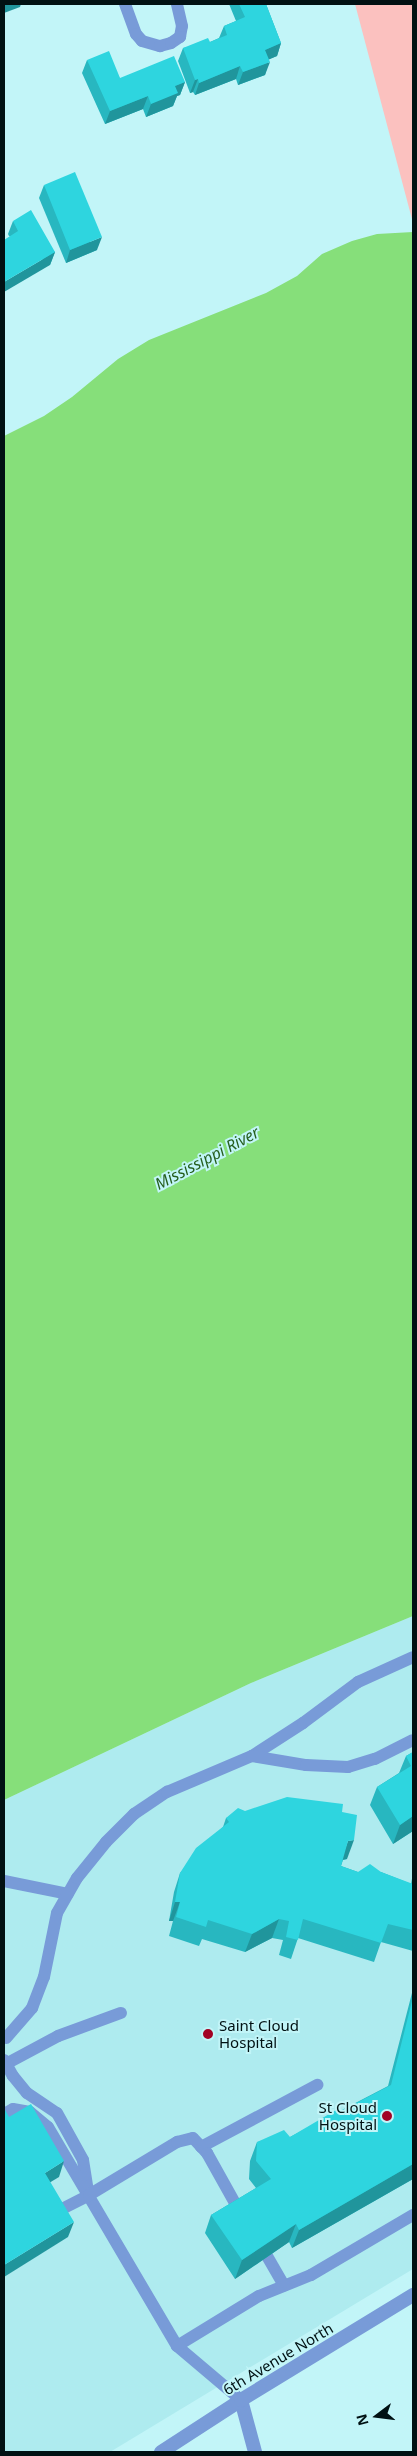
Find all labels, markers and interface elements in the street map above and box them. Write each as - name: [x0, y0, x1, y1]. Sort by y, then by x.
- water label: Mississippi River: [152, 1122, 262, 1194]
- place label: Saint Cloud Hospital: [219, 2016, 299, 2051]
- marker: Saint Cloud Hospital: [201, 2027, 215, 2041]
- place label: St Cloud Hospital: [319, 2098, 377, 2133]
- marker: St Cloud Hospital: [381, 2110, 393, 2122]
- street label: 6th Avenue North: [220, 2319, 336, 2399]
- north arrow: [352, 2391, 402, 2441]
- text: N: [351, 2412, 373, 2428]

